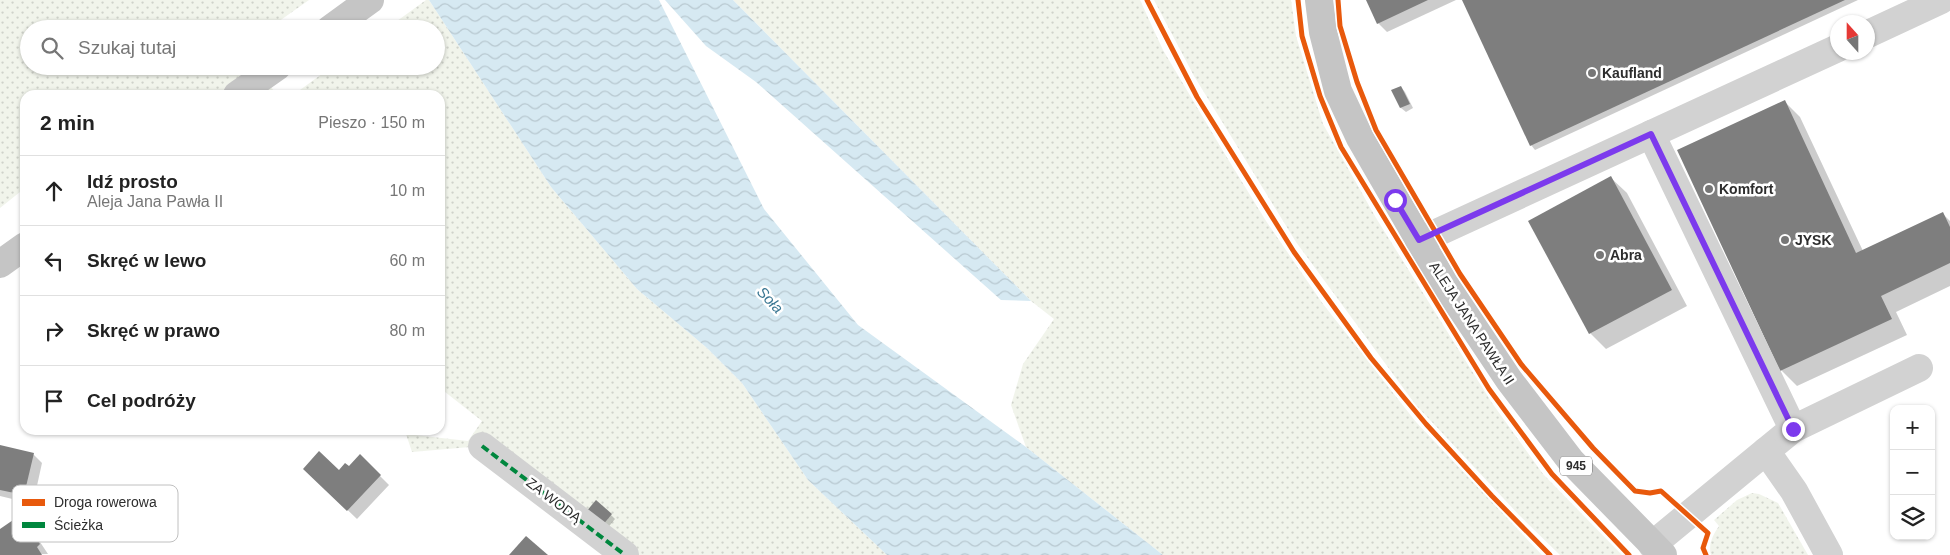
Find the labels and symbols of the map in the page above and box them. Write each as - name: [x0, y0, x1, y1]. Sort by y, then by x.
- north arrow: [1830, 15, 1875, 60]
- place label: Kaufland: [1602, 65, 1662, 81]
- marker: Kaufland: [1586, 67, 1598, 79]
- place label: Komfort: [1719, 181, 1774, 197]
- marker: Komfort: [1703, 183, 1715, 195]
- route start: [1384, 189, 1407, 212]
- place label: JYSK: [1795, 232, 1832, 248]
- marker: JYSK: [1779, 234, 1791, 246]
- place label: Abra: [1610, 247, 1642, 263]
- marker: Abra: [1594, 249, 1606, 261]
- street label: ALEJA JANA PAWŁA II: [1426, 259, 1518, 387]
- water label: Soła: [754, 283, 787, 316]
- route end: [1782, 418, 1805, 441]
- road number: 945: [1560, 456, 1592, 476]
- street label: ZA WODĄ: [523, 474, 585, 526]
- legend: [12, 485, 178, 542]
- text: Droga rowerowa: [54, 494, 157, 510]
- text: Ścieżka: [54, 516, 103, 533]

